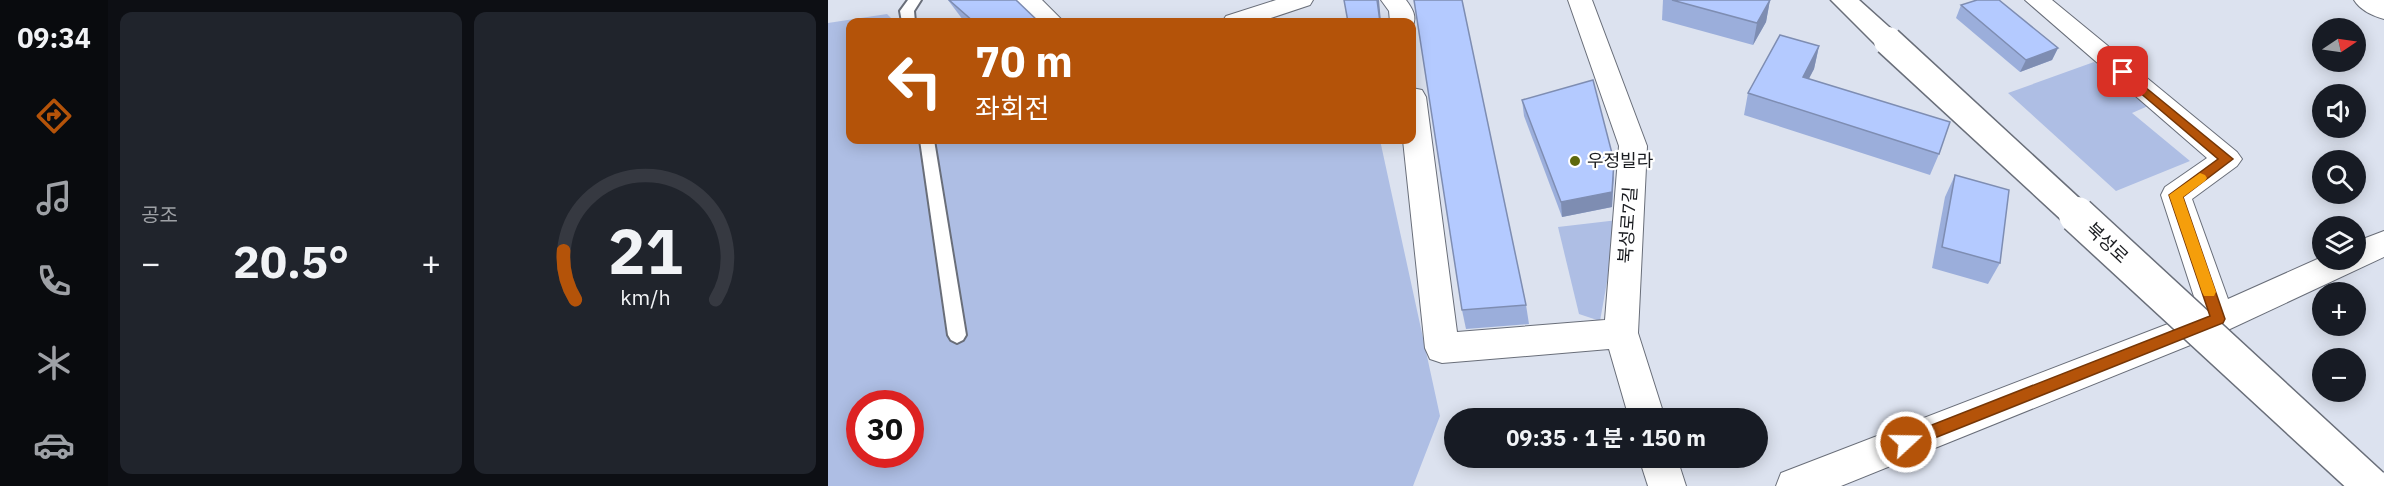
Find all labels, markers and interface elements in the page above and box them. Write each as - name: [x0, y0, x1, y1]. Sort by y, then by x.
- north arrow: [2312, 18, 2366, 72]
- map controls: [2312, 18, 2366, 402]
- text: 09:34: [17, 20, 91, 55]
- text: 70 m: [975, 34, 1073, 89]
- icon: left: [876, 42, 954, 120]
- pin: [2097, 46, 2148, 97]
- icon: arrive: [2106, 55, 2139, 88]
- button: sound: [2312, 84, 2366, 138]
- text: 좌회전: [975, 90, 1050, 125]
- icon: directions: [33, 95, 75, 137]
- place label: 우정빌라: [1587, 149, 1654, 172]
- button: search: [2312, 150, 2366, 204]
- marker: 우정빌라: [1568, 154, 1582, 168]
- icon: music: [33, 177, 75, 219]
- street label: 북성로7길: [1613, 186, 1642, 264]
- text: 공조: [141, 201, 178, 228]
- text: 21: [608, 210, 682, 291]
- button: layers: [2312, 216, 2366, 270]
- street label: 북성로: [2081, 217, 2133, 268]
- text: 20.5°: [233, 232, 349, 290]
- text: −: [141, 241, 161, 284]
- text: +: [421, 241, 441, 284]
- icon: phone: [33, 260, 75, 302]
- button: +: [2312, 282, 2366, 336]
- text: km/h: [620, 283, 670, 311]
- icon: climate: [33, 342, 75, 384]
- button: −: [2312, 348, 2366, 402]
- speed limit sign: 30: [846, 390, 924, 468]
- position arrow: [1874, 410, 1938, 474]
- text: 09:35 · 1 분 · 150 m: [1506, 423, 1706, 452]
- icon: car: [33, 424, 75, 466]

